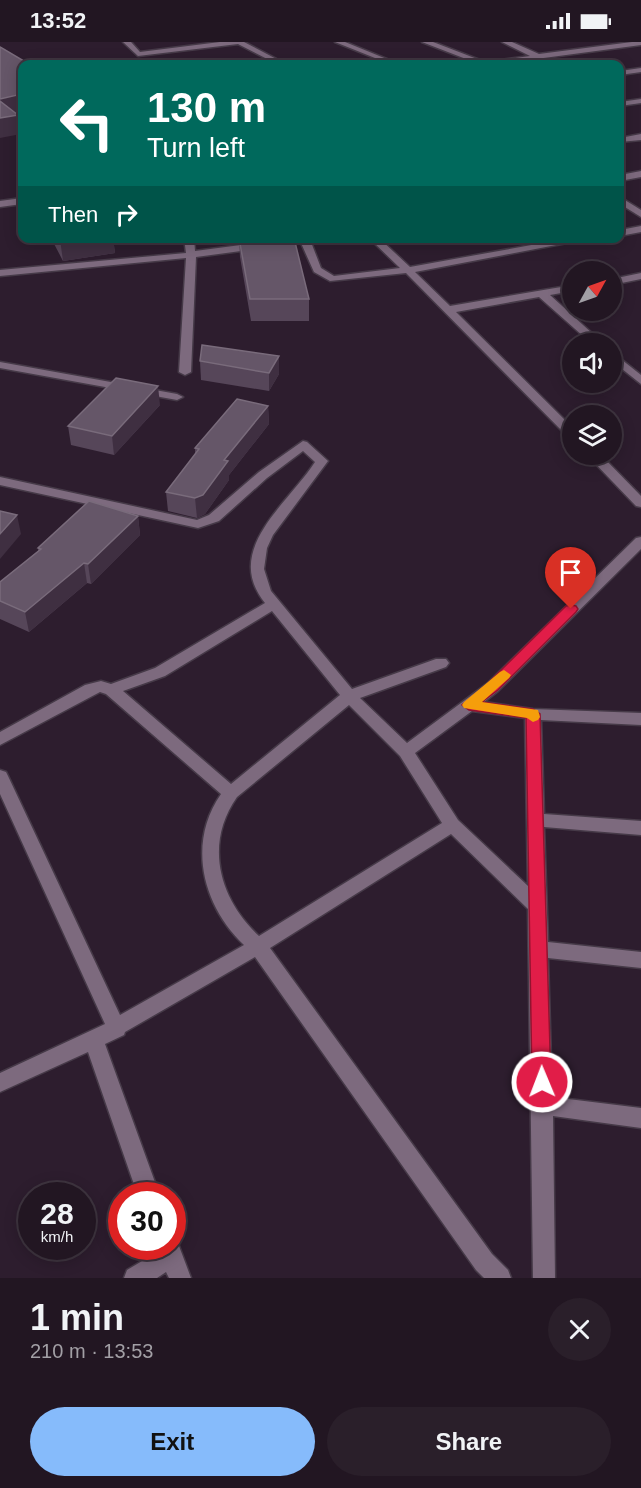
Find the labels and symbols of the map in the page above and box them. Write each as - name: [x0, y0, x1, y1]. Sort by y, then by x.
- north arrow: [562, 261, 622, 321]
- pin: [545, 547, 596, 609]
- position arrow: [510, 1050, 574, 1114]
- speed limit sign: 30: [108, 1182, 186, 1260]

